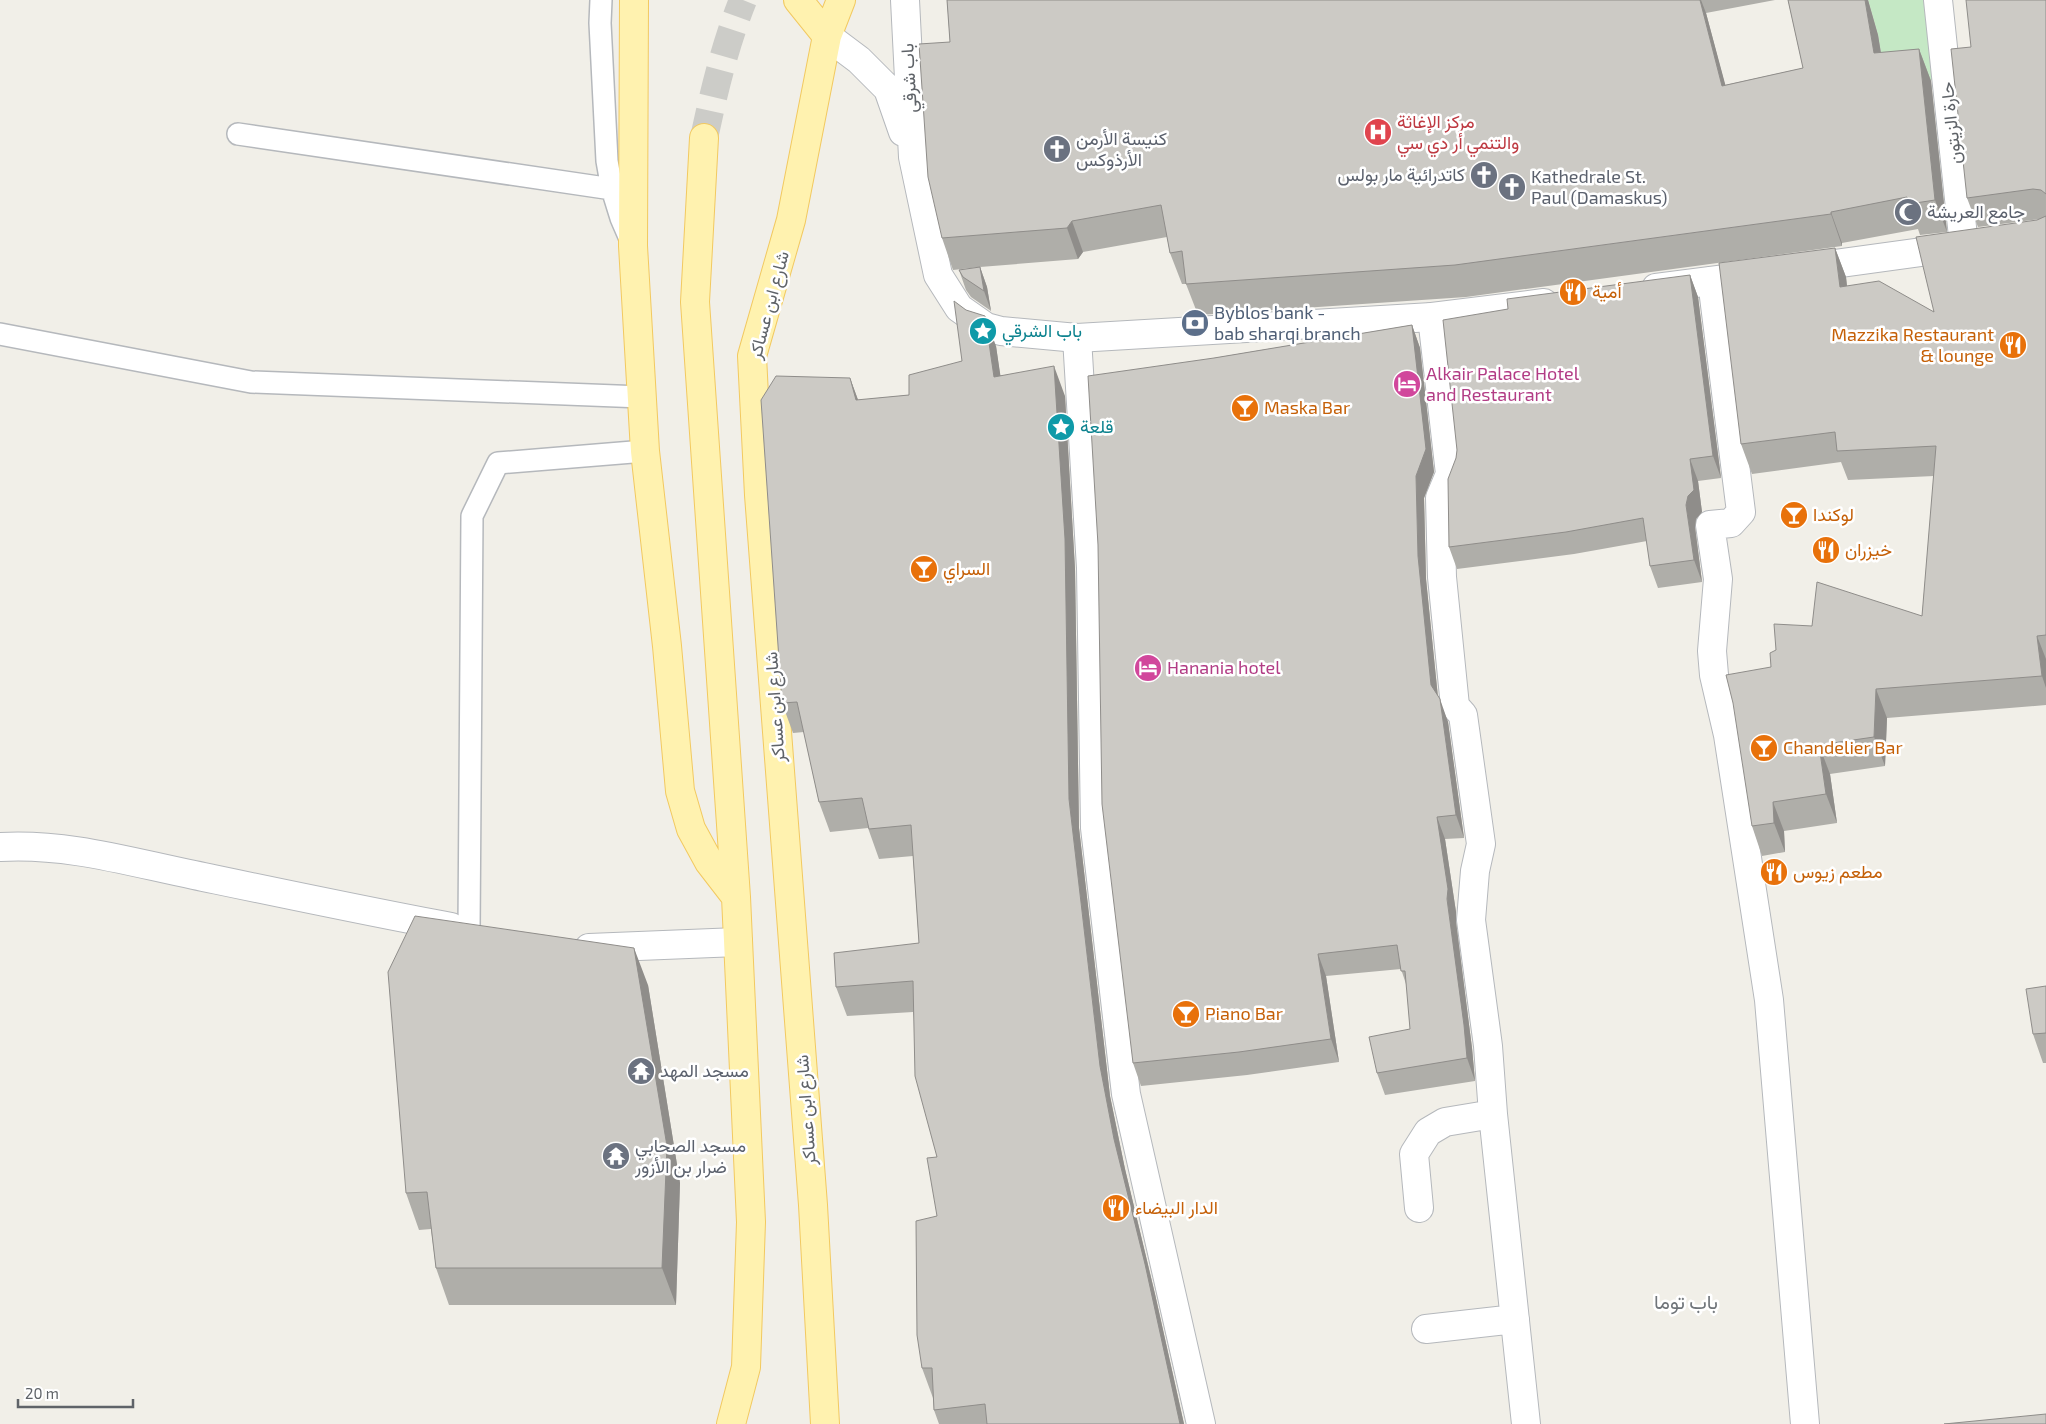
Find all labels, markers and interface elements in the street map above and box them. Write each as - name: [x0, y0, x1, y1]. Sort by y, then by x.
- street label: باب شرقي: [895, 42, 926, 113]
- street label: حارة الزيتون: [1935, 81, 1966, 165]
- place label: مركز الإغاثة والتنمي أر دي سي: [1397, 110, 1519, 158]
- hospital icon: مركز الإغاثة والتنمي أر دي سي: [1363, 117, 1393, 147]
- place label: كنيسة الأرمن الأرذوكس: [1076, 127, 1167, 171]
- church icon: كنيسة الأرمن الأرذوكس: [1042, 134, 1072, 164]
- church icon: كاتدرائية مار بولس: [1469, 160, 1499, 190]
- place label: كاتدرائية مار بولس: [1337, 163, 1465, 186]
- place label: Kathedrale St. Paul (Damaskus): [1531, 165, 1667, 208]
- church icon: Kathedrale St. Paul (Damaskus): [1497, 172, 1527, 202]
- mosque icon: جامع العريشة: [1893, 197, 1923, 227]
- place label: جامع العريشة: [1927, 200, 2025, 224]
- street label: شارع ابن عساكر: [743, 248, 795, 363]
- restaurant icon: أمية: [1558, 277, 1588, 307]
- place label: أمية: [1592, 280, 1622, 302]
- place label: Byblos bank - bab sharqi branch: [1214, 301, 1361, 344]
- bank icon: Byblos bank - bab sharqi branch: [1180, 308, 1210, 338]
- place icon: باب الشرقي: [968, 316, 998, 346]
- place label: باب الشرقي: [1002, 319, 1082, 346]
- place label: Mazzika Restaurant & lounge: [1831, 323, 1994, 366]
- restaurant icon: Mazzika Restaurant & lounge: [1998, 330, 2028, 360]
- place label: Alkair Palace Hotel and Restaurant: [1426, 362, 1580, 405]
- hotel icon: Alkair Palace Hotel and Restaurant: [1392, 369, 1422, 399]
- bar icon: Maska Bar: [1230, 393, 1260, 423]
- place label: Maska Bar: [1264, 396, 1350, 418]
- place icon: قلعة: [1046, 412, 1076, 442]
- place label: قلعة: [1080, 415, 1114, 437]
- bar icon: لوكندا: [1779, 500, 1809, 530]
- place label: لوكندا: [1813, 503, 1854, 526]
- restaurant icon: خيزران: [1811, 535, 1841, 565]
- place label: خيزران: [1845, 538, 1892, 561]
- bar icon: السراي: [909, 554, 939, 584]
- place label: السراي: [943, 557, 990, 584]
- street label: شارع ابن عساكر: [759, 651, 791, 764]
- hotel icon: Hanania hotel: [1133, 653, 1163, 683]
- place label: Hanania hotel: [1167, 656, 1281, 678]
- bar icon: Chandelier Bar: [1749, 733, 1779, 763]
- place label: Chandelier Bar: [1783, 736, 1903, 758]
- restaurant icon: مطعم زيوس: [1759, 857, 1789, 887]
- place label: مطعم زيوس: [1793, 860, 1882, 884]
- bar icon: Piano Bar: [1171, 999, 1201, 1029]
- place label: Piano Bar: [1205, 1002, 1283, 1024]
- street label: شارع ابن عساكر: [790, 1054, 822, 1167]
- temple icon: مسجد المهد: [626, 1056, 656, 1086]
- place label: مسجد المهد: [660, 1059, 749, 1082]
- place label: مسجد الصحابي ضرار بن الأزور: [634, 1134, 746, 1178]
- temple icon: مسجد الصحابي ضرار بن الأزور: [601, 1141, 631, 1171]
- restaurant icon: الدار البيضاء: [1101, 1193, 1131, 1223]
- place label: الدار البيضاء: [1135, 1196, 1218, 1219]
- district label: باب توما: [1654, 1289, 1718, 1315]
- scale bar: [18, 1376, 132, 1408]
- text: 20 m: [25, 1384, 59, 1402]

